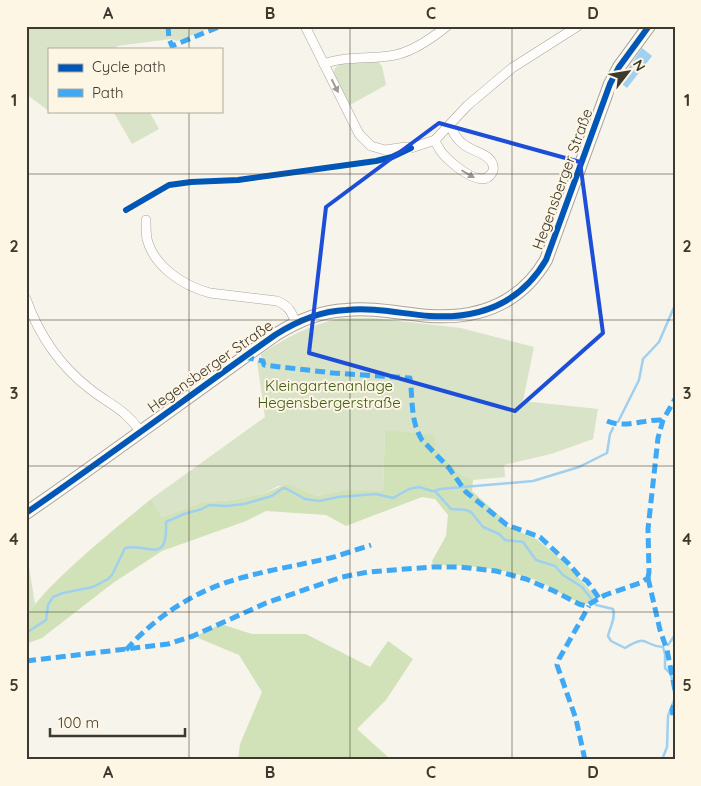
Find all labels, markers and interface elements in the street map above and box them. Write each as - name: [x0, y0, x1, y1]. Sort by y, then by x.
- text: A: [103, 3, 114, 23]
- text: B: [265, 3, 275, 23]
- text: C: [426, 3, 436, 23]
- text: D: [587, 3, 599, 23]
- legend: [48, 48, 222, 112]
- north arrow: [604, 48, 654, 98]
- text: N: [629, 56, 650, 74]
- text: Cycle path: [92, 57, 166, 76]
- one-way arrow: [331, 78, 339, 93]
- text: Path: [92, 83, 124, 102]
- text: 1: [11, 90, 17, 110]
- text: 1: [684, 90, 690, 110]
- street label: Hegensberger Straße: [528, 106, 596, 252]
- one-way arrow: [462, 169, 475, 178]
- text: 2: [9, 236, 19, 256]
- text: 2: [682, 236, 692, 256]
- street label: Hegensberger Straße: [144, 316, 276, 416]
- park label: Kleingartenanlage Hegensbergerstraße: [257, 376, 401, 412]
- text: 3: [10, 383, 18, 403]
- text: 3: [683, 383, 691, 403]
- text: 4: [9, 529, 19, 549]
- text: 4: [682, 529, 692, 549]
- text: 5: [9, 675, 19, 695]
- text: 5: [682, 675, 692, 695]
- scale bar: [50, 706, 185, 738]
- text: 100 m: [58, 713, 99, 732]
- text: A: [103, 762, 114, 782]
- text: B: [265, 762, 275, 782]
- text: C: [426, 762, 436, 782]
- text: D: [587, 762, 599, 782]

